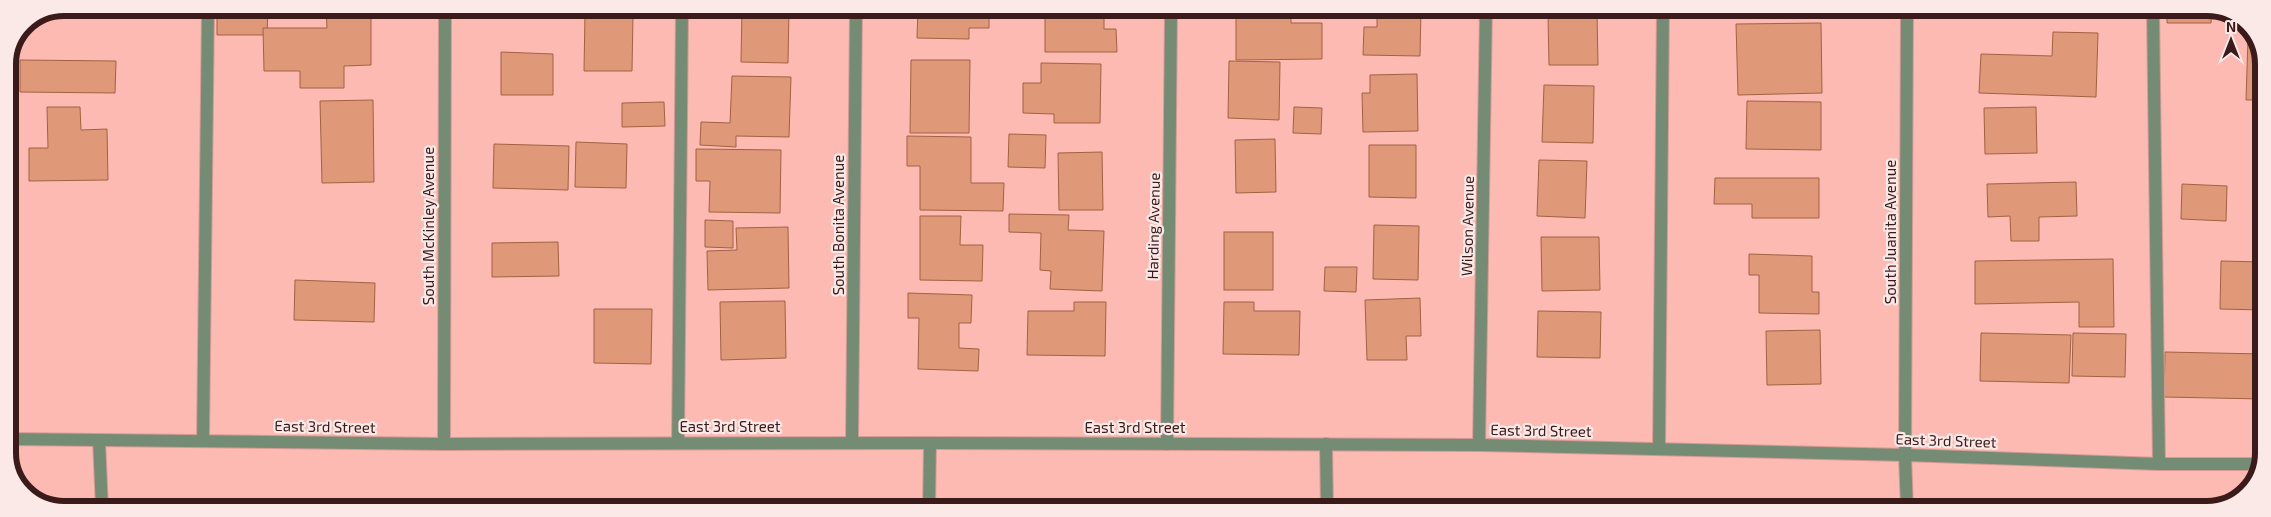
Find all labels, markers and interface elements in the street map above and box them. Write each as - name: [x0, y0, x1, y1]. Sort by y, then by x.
- north arrow: [2206, 15, 2256, 65]
- text: N: [2226, 18, 2236, 35]
- street label: South McKinley Avenue: [419, 147, 437, 305]
- street label: South Bonita Avenue: [829, 155, 847, 295]
- street label: South Juanita Avenue: [1881, 160, 1899, 304]
- street label: Harding Avenue: [1143, 172, 1163, 280]
- street label: Wilson Avenue: [1457, 176, 1477, 276]
- street label: East 3rd Street: [274, 416, 376, 436]
- street label: East 3rd Street: [679, 417, 781, 435]
- street label: East 3rd Street: [1084, 418, 1186, 436]
- street label: East 3rd Street: [1490, 420, 1592, 440]
- street label: East 3rd Street: [1895, 429, 1997, 451]

